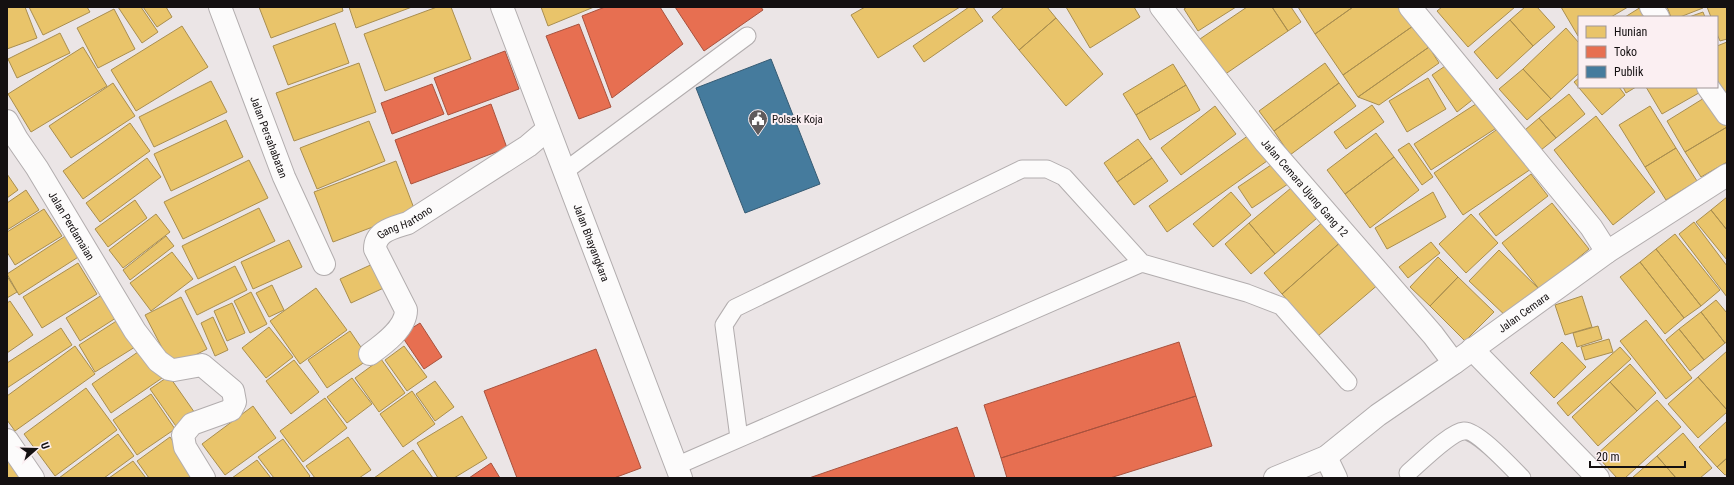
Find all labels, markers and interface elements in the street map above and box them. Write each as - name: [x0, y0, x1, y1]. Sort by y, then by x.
- legend: [1578, 16, 1718, 88]
- text: Hunian: [1614, 25, 1648, 39]
- text: Toko: [1614, 45, 1637, 59]
- text: Publik: [1614, 65, 1644, 79]
- street label: Jalan Persahabatan: [248, 94, 290, 180]
- public building icon: Polsek Koja: [747, 108, 769, 136]
- place label: Polsek Koja: [772, 113, 823, 126]
- street label: Jalan Cemara Ujung Gang 12: [1259, 136, 1351, 239]
- street label: Jalan Perdamaian: [46, 189, 97, 262]
- street label: Gang Hartono: [374, 202, 435, 242]
- street label: Jalan Bhayangkara: [571, 202, 612, 283]
- street label: Jalan Cemara: [1496, 290, 1552, 335]
- north arrow: [16, 429, 56, 469]
- text: U: [38, 441, 52, 451]
- scale bar: [1590, 443, 1685, 469]
- text: 20 m: [1596, 450, 1620, 464]

